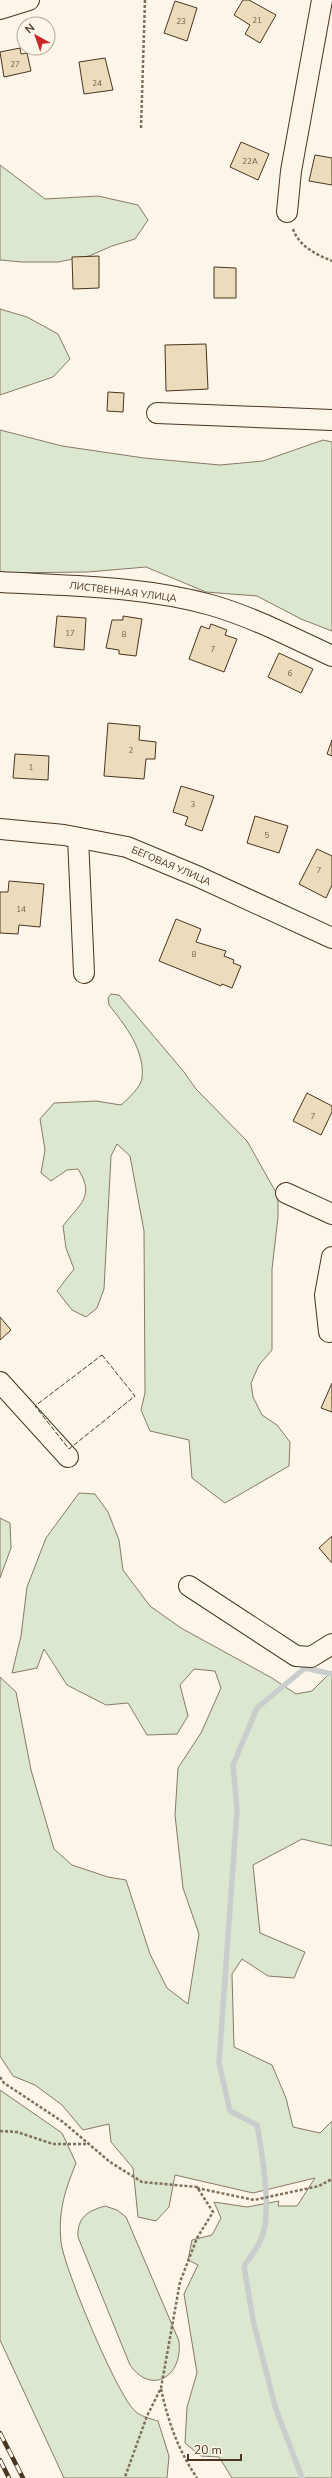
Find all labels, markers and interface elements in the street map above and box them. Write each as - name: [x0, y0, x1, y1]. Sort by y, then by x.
- house number: 21: [252, 15, 262, 26]
- north arrow: [16, 16, 56, 56]
- house number: 23: [176, 16, 186, 27]
- text: N: [22, 20, 38, 37]
- house number: 27: [10, 59, 20, 70]
- house number: 24: [92, 78, 102, 89]
- house number: 22А: [242, 156, 258, 167]
- street label: ЛИСТВЕННАЯ УЛИЦА: [68, 578, 178, 606]
- house number: 17: [65, 628, 75, 639]
- house number: 8: [122, 629, 127, 640]
- house number: 7: [211, 644, 216, 655]
- house number: 6: [288, 668, 293, 679]
- house number: 2: [129, 745, 134, 756]
- house number: 1: [29, 762, 34, 773]
- house number: 3: [191, 799, 196, 810]
- house number: 5: [265, 830, 270, 841]
- street label: БЕГОВАЯ УЛИЦА: [129, 843, 214, 889]
- house number: 7: [317, 865, 322, 876]
- house number: 14: [16, 904, 26, 915]
- house number: 8: [192, 949, 197, 960]
- house number: 7: [311, 1111, 316, 1122]
- scale bar: [188, 2436, 241, 2462]
- text: 20 m: [194, 2442, 222, 2458]

